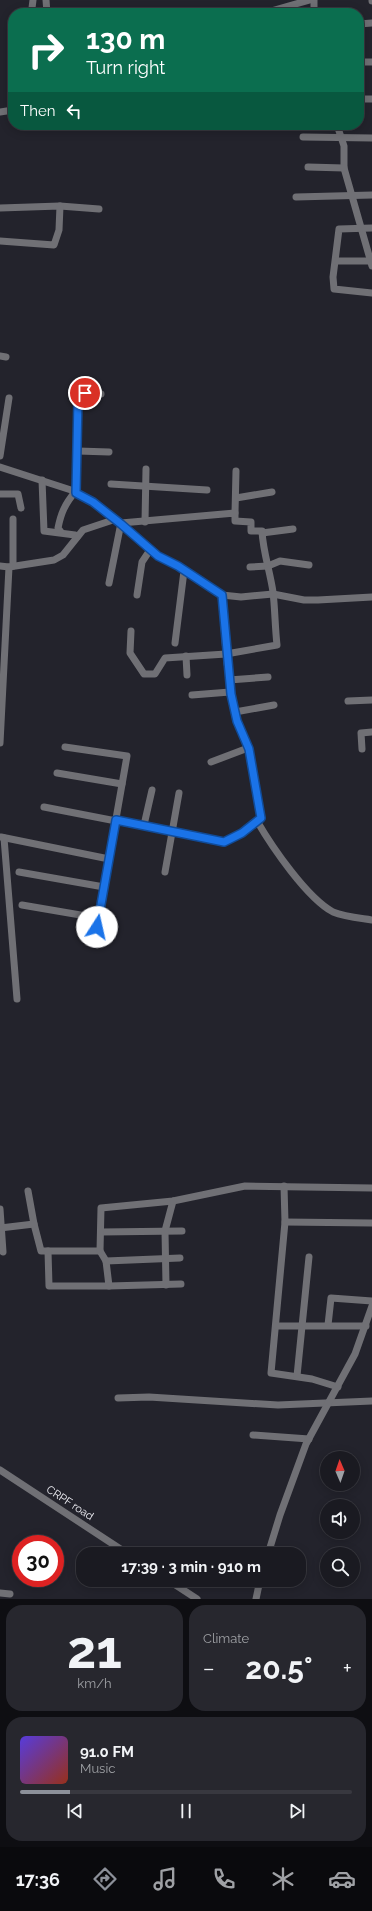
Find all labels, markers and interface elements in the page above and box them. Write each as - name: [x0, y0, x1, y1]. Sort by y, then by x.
- text: 130 m: [86, 23, 165, 56]
- icon: right: [20, 24, 72, 76]
- text: Turn right: [86, 57, 165, 78]
- icon: left: [63, 100, 85, 122]
- text: Then: [20, 102, 55, 120]
- pin: [68, 376, 102, 410]
- icon: arrive: [74, 382, 96, 404]
- position arrow: [76, 906, 118, 948]
- north arrow: [320, 1451, 360, 1491]
- map controls: [320, 1451, 360, 1587]
- street label: CRPF road: [44, 1483, 96, 1523]
- button: sound: [320, 1499, 360, 1539]
- speed limit sign: 30: [12, 1535, 64, 1587]
- button: search: [320, 1547, 360, 1587]
- text: 17:39 · 3 min · 910 m: [121, 1558, 261, 1576]
- text: 21: [67, 1619, 122, 1680]
- text: Climate: [203, 1631, 249, 1646]
- text: 20.5°: [245, 1651, 312, 1686]
- text: −: [203, 1655, 215, 1681]
- text: +: [343, 1655, 352, 1681]
- text: km/h: [77, 1676, 112, 1691]
- text: 91.0 FM: [80, 1743, 134, 1761]
- text: Music: [80, 1761, 115, 1776]
- icon: previous: [64, 1800, 86, 1822]
- icon: pause: [175, 1800, 197, 1822]
- icon: next: [286, 1800, 308, 1822]
- icon: directions: [91, 1865, 119, 1893]
- icon: music: [151, 1865, 179, 1893]
- icon: phone: [210, 1865, 238, 1893]
- icon: climate: [269, 1865, 297, 1893]
- icon: car: [328, 1865, 356, 1893]
- text: 17:36: [16, 1869, 60, 1890]

